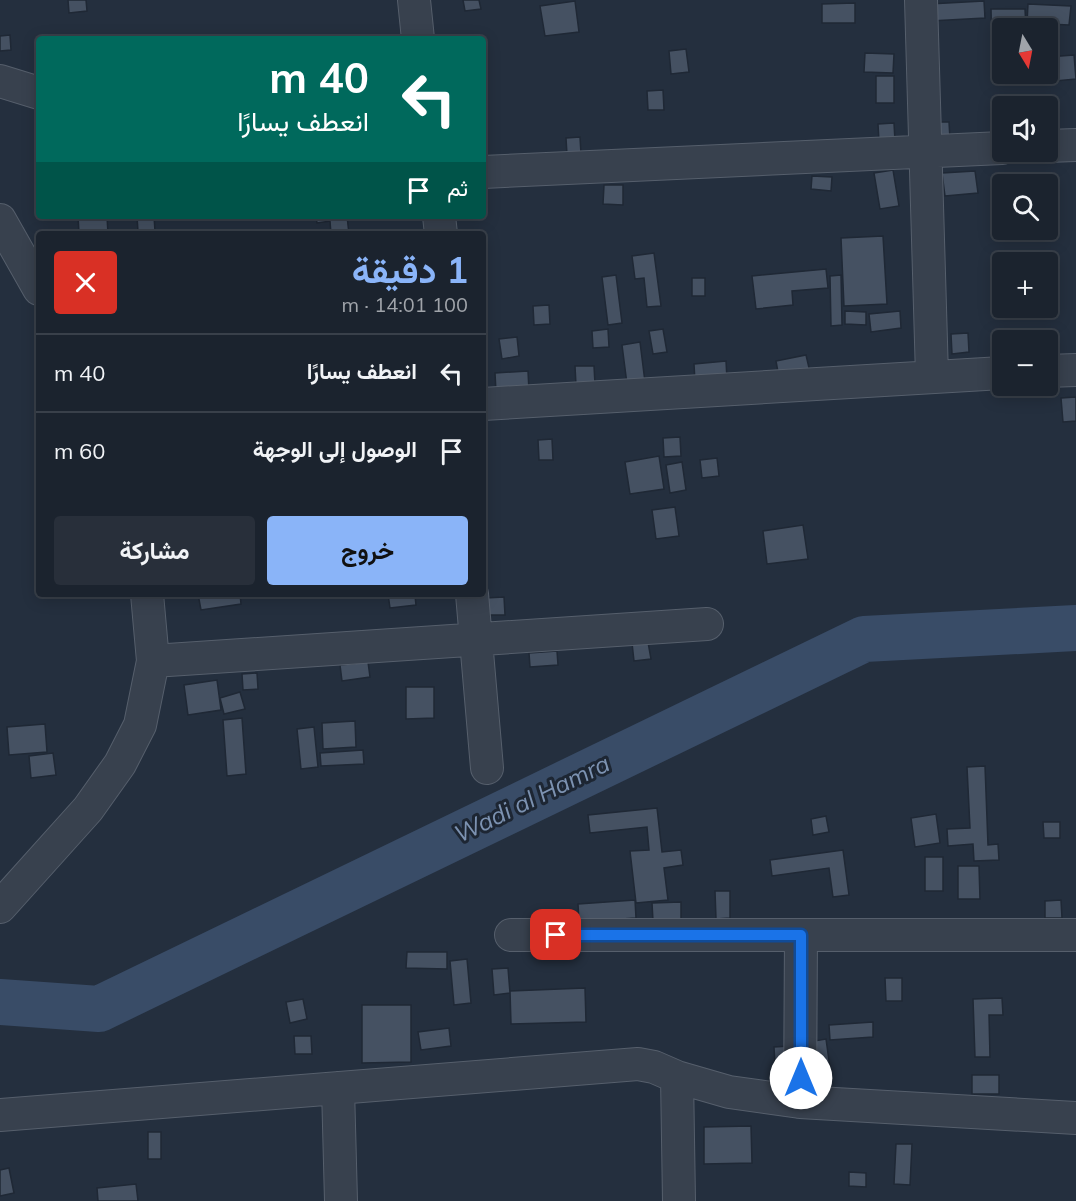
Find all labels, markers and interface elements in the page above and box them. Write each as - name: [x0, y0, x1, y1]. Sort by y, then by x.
- north arrow: [992, 18, 1058, 84]
- map controls: [992, 18, 1058, 396]
- text: 40 m: [269, 51, 369, 104]
- icon: left: [390, 60, 468, 138]
- button: sound: [992, 96, 1058, 162]
- text: انعطف يسارًا: [237, 104, 369, 138]
- icon: arrive: [402, 174, 435, 207]
- text: ثم: [447, 174, 468, 202]
- button: search: [992, 174, 1058, 240]
- text: 1 دقيقة: [352, 247, 468, 292]
- button: close: [54, 251, 117, 314]
- button: +: [992, 252, 1058, 318]
- text: 100 m · 14:01: [342, 292, 468, 317]
- button: −: [992, 330, 1058, 396]
- text: انعطف يسارًا: [307, 357, 417, 385]
- icon: left: [435, 357, 468, 390]
- text: 40 m: [54, 359, 105, 387]
- text: الوصول إلى الوجهة: [253, 435, 417, 463]
- icon: arrive: [435, 435, 468, 468]
- text: 60 m: [54, 437, 105, 465]
- button: مشاركة: [54, 516, 255, 585]
- button: خروج: [267, 516, 468, 585]
- water label: Wadi al Hamra: [449, 748, 614, 849]
- pin: [530, 909, 581, 960]
- icon: arrive: [539, 918, 572, 951]
- position arrow: [769, 1046, 833, 1110]

